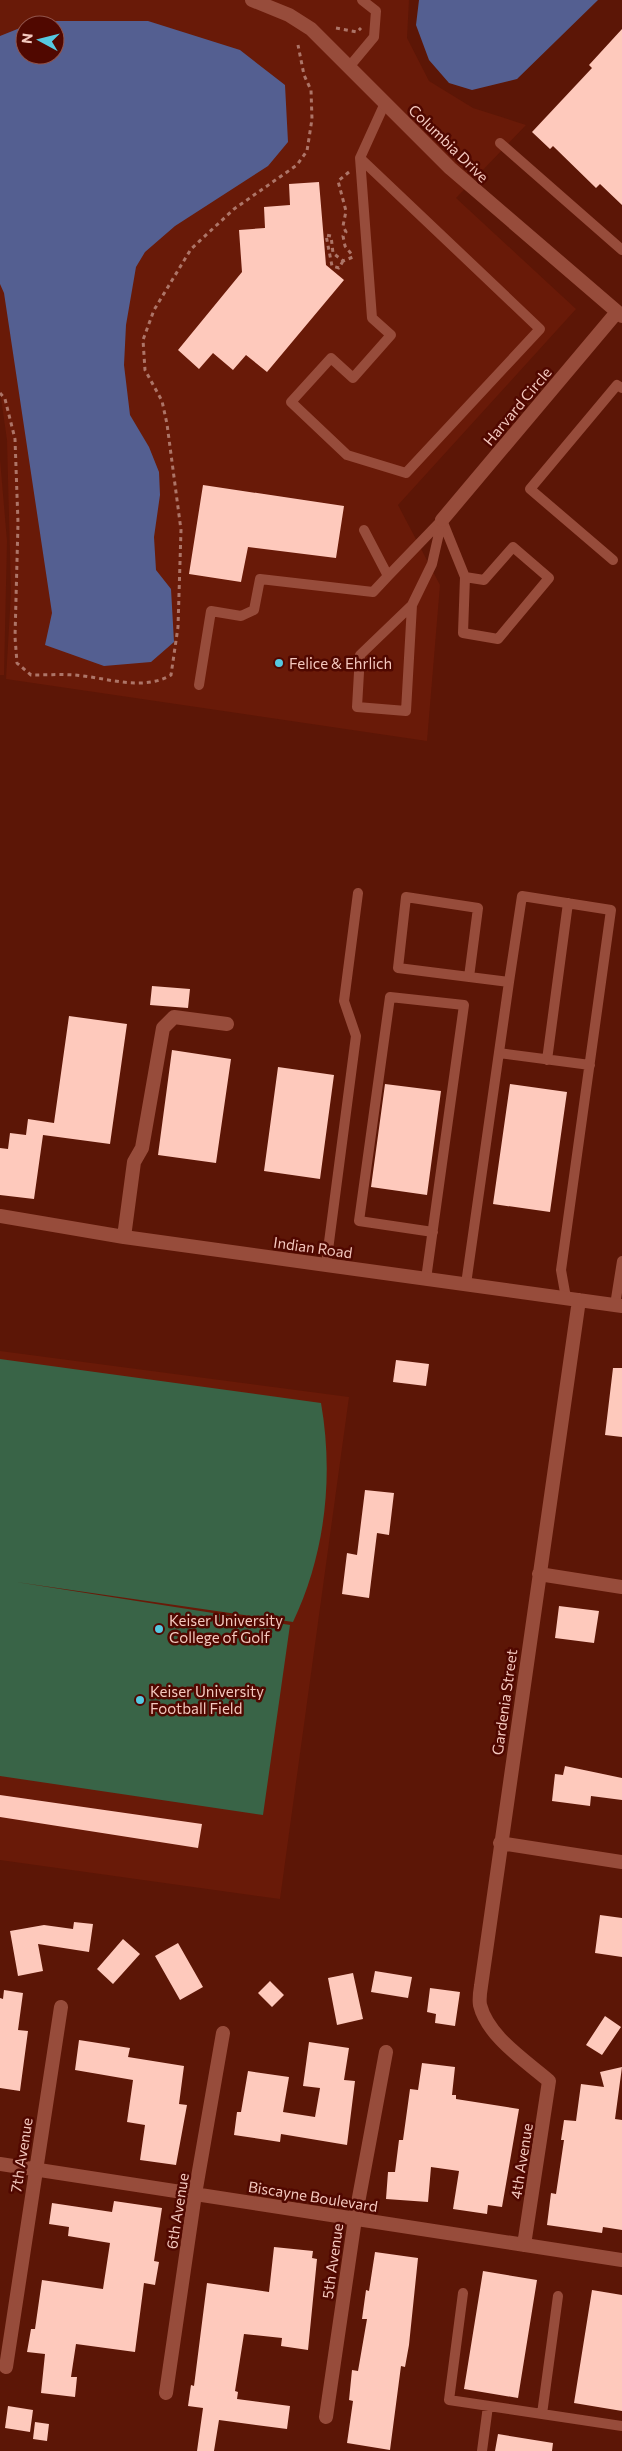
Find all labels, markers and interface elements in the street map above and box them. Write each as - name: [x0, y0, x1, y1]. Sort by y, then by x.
- north arrow: [15, 15, 65, 65]
- text: N: [18, 32, 36, 45]
- street label: Columbia Drive: [405, 100, 493, 186]
- street label: Harvard Circle: [479, 363, 555, 449]
- place label: Felice & Ehrlich: [289, 654, 392, 672]
- marker: Felice & Ehrlich: [273, 657, 285, 669]
- street label: Indian Road: [272, 1233, 354, 1261]
- place label: Keiser University College of Golf: [169, 1611, 283, 1646]
- marker: Keiser University College of Golf: [153, 1623, 165, 1635]
- street label: Gardenia Street: [488, 1648, 520, 1756]
- place label: Keiser University Football Field: [150, 1682, 264, 1717]
- marker: Keiser University Football Field: [134, 1694, 146, 1706]
- street label: 7th Avenue: [6, 2116, 36, 2194]
- street label: 4th Avenue: [506, 2122, 536, 2200]
- street label: 6th Avenue: [162, 2172, 192, 2250]
- street label: Biscayne Boulevard: [247, 2177, 379, 2215]
- street label: 5th Avenue: [318, 2222, 346, 2300]

